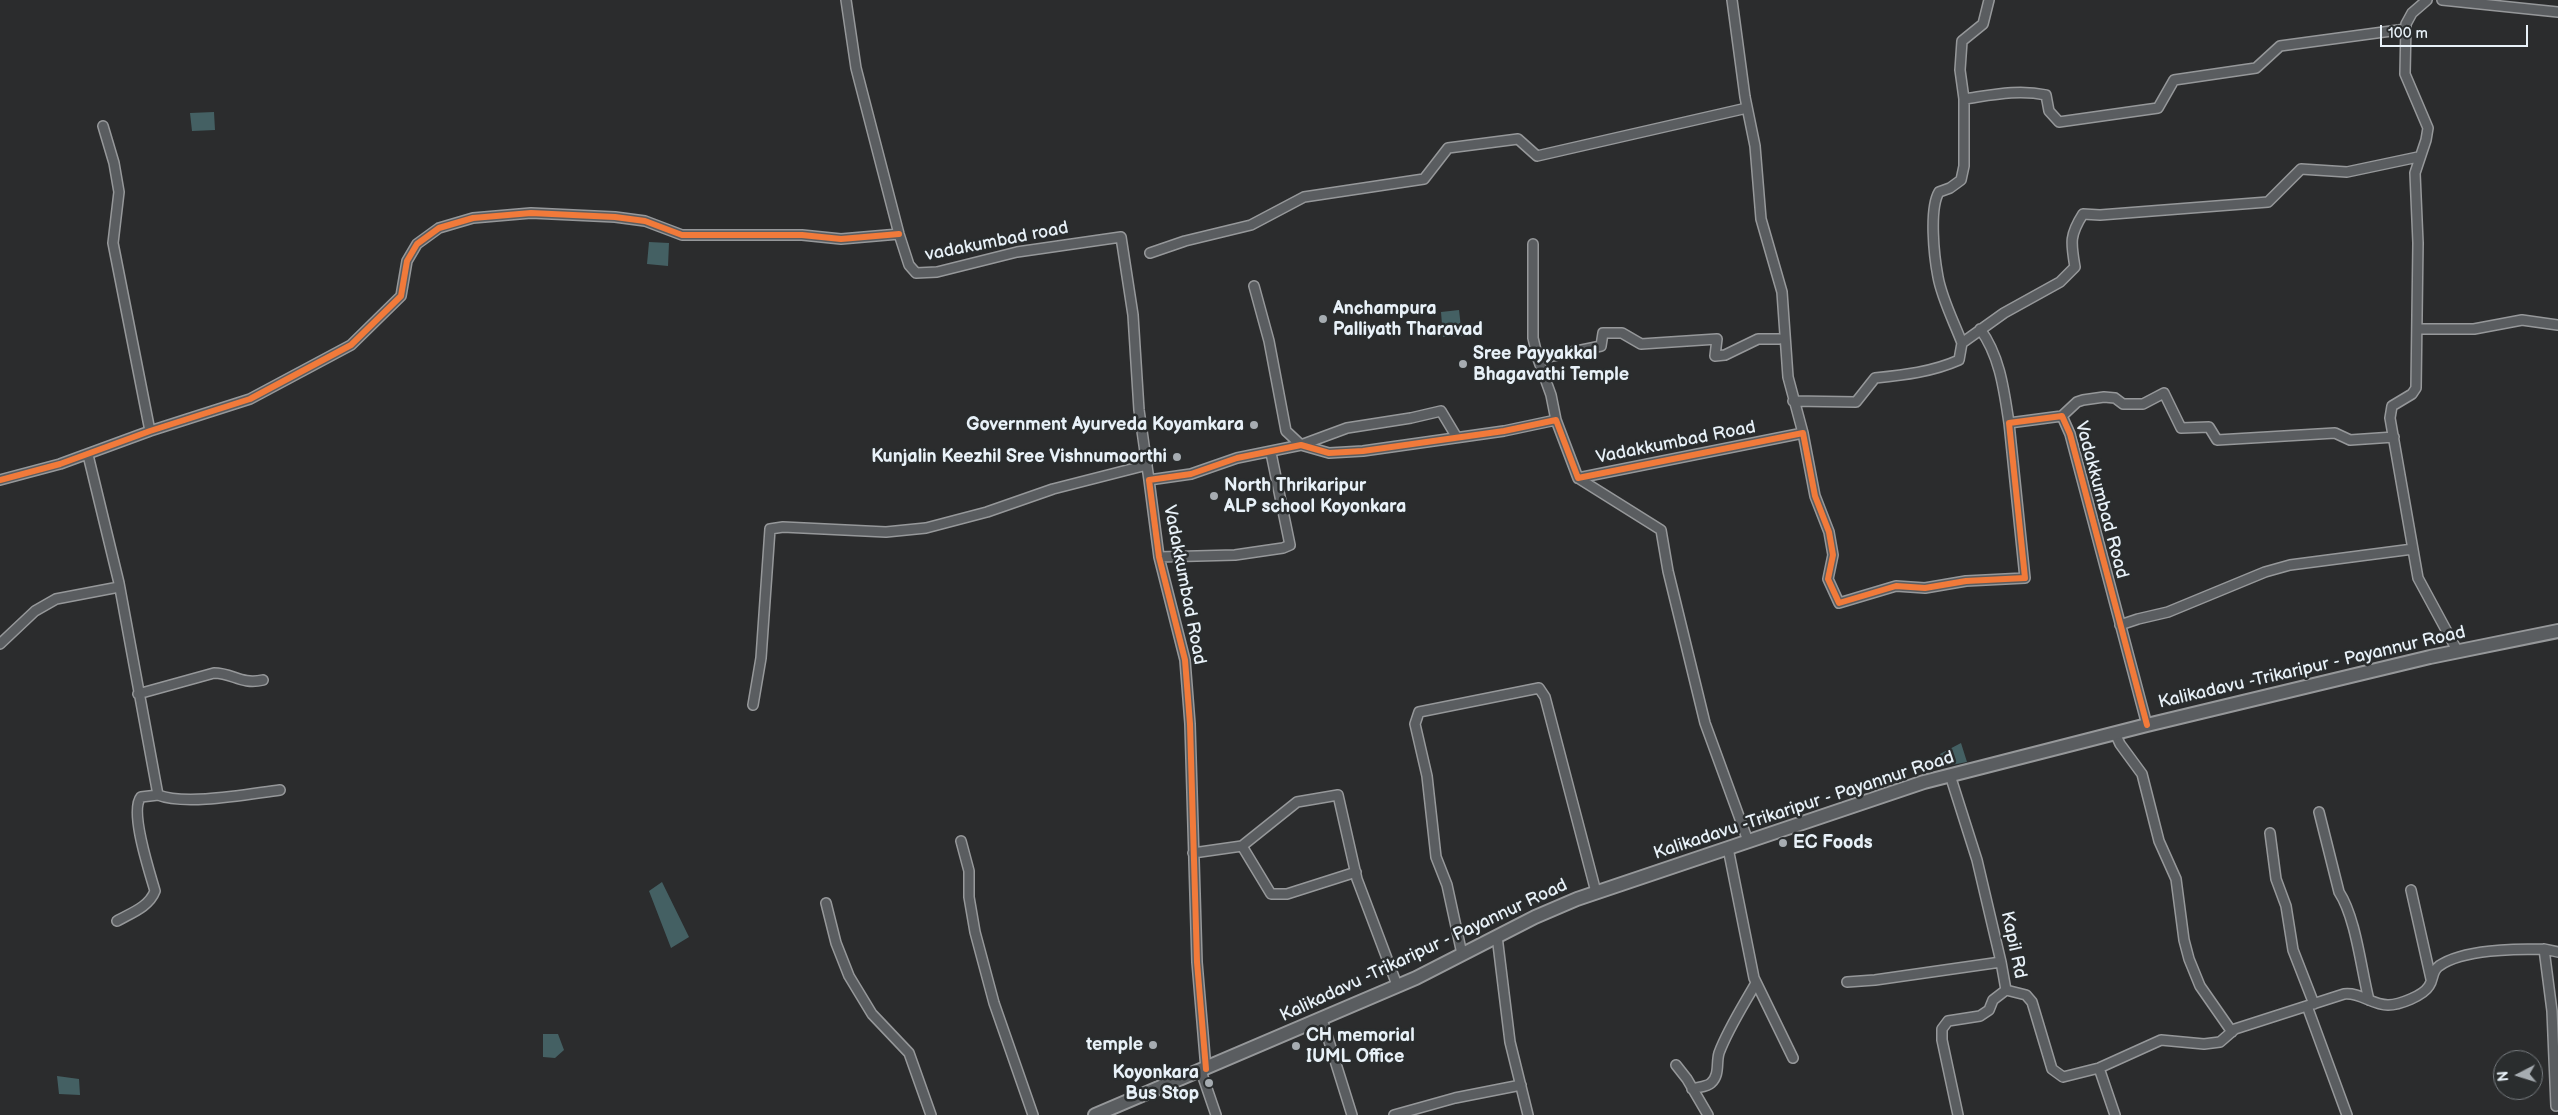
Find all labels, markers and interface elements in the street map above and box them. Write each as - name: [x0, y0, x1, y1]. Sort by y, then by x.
- scale bar: [2383, 15, 2530, 47]
- text: 100 m: [2388, 24, 2428, 43]
- street label: vadakumbad road: [924, 218, 1070, 266]
- place label: Anchampura Palliyath Tharavad: [1333, 298, 1483, 340]
- marker: Anchampura Palliyath Tharavad: [1317, 313, 1329, 325]
- place label: Sree Payyakkal Bhagavathi Temple: [1473, 343, 1629, 386]
- marker: Sree Payyakkal Bhagavathi Temple: [1457, 358, 1469, 370]
- place label: Government Ayurveda Koyamkara: [966, 414, 1244, 436]
- street label: Vadakkumbad Road: [1594, 417, 1758, 469]
- marker: Government Ayurveda Koyamkara: [1248, 419, 1260, 431]
- street label: Vadakkumbad Road: [2070, 419, 2132, 581]
- place label: Kunjalin Keezhil Sree Vishnumoorthi: [871, 446, 1167, 468]
- marker: Kunjalin Keezhil Sree Vishnumoorthi: [1171, 451, 1183, 463]
- place label: North Thrikaripur ALP school Koyonkara: [1224, 475, 1406, 518]
- marker: North Thrikaripur ALP school Koyonkara: [1208, 490, 1220, 502]
- street label: Vadakkumbad Road: [1158, 503, 1210, 667]
- street label: Kalikadavu -Trikaripur - Payannur Road: [2156, 622, 2468, 714]
- street label: Kalikadavu -Trikaripur - Payannur Road: [1651, 747, 1957, 865]
- place label: EC Foods: [1793, 832, 1873, 854]
- marker: EC Foods: [1777, 837, 1789, 849]
- street label: Kalikadavu -Trikaripur - Payannur Road: [1277, 875, 1571, 1027]
- street label: Kapil Rd: [1995, 909, 2031, 981]
- place label: CH memorial IUML Office: [1306, 1025, 1415, 1068]
- place label: temple: [1086, 1034, 1143, 1056]
- marker: temple: [1147, 1039, 1159, 1051]
- marker: CH memorial IUML Office: [1290, 1040, 1302, 1052]
- north arrow: [2493, 1050, 2543, 1100]
- place label: Koyonkara Bus Stop: [1112, 1062, 1199, 1104]
- text: N: [2495, 1070, 2512, 1082]
- marker: Koyonkara Bus Stop: [1203, 1077, 1215, 1089]

